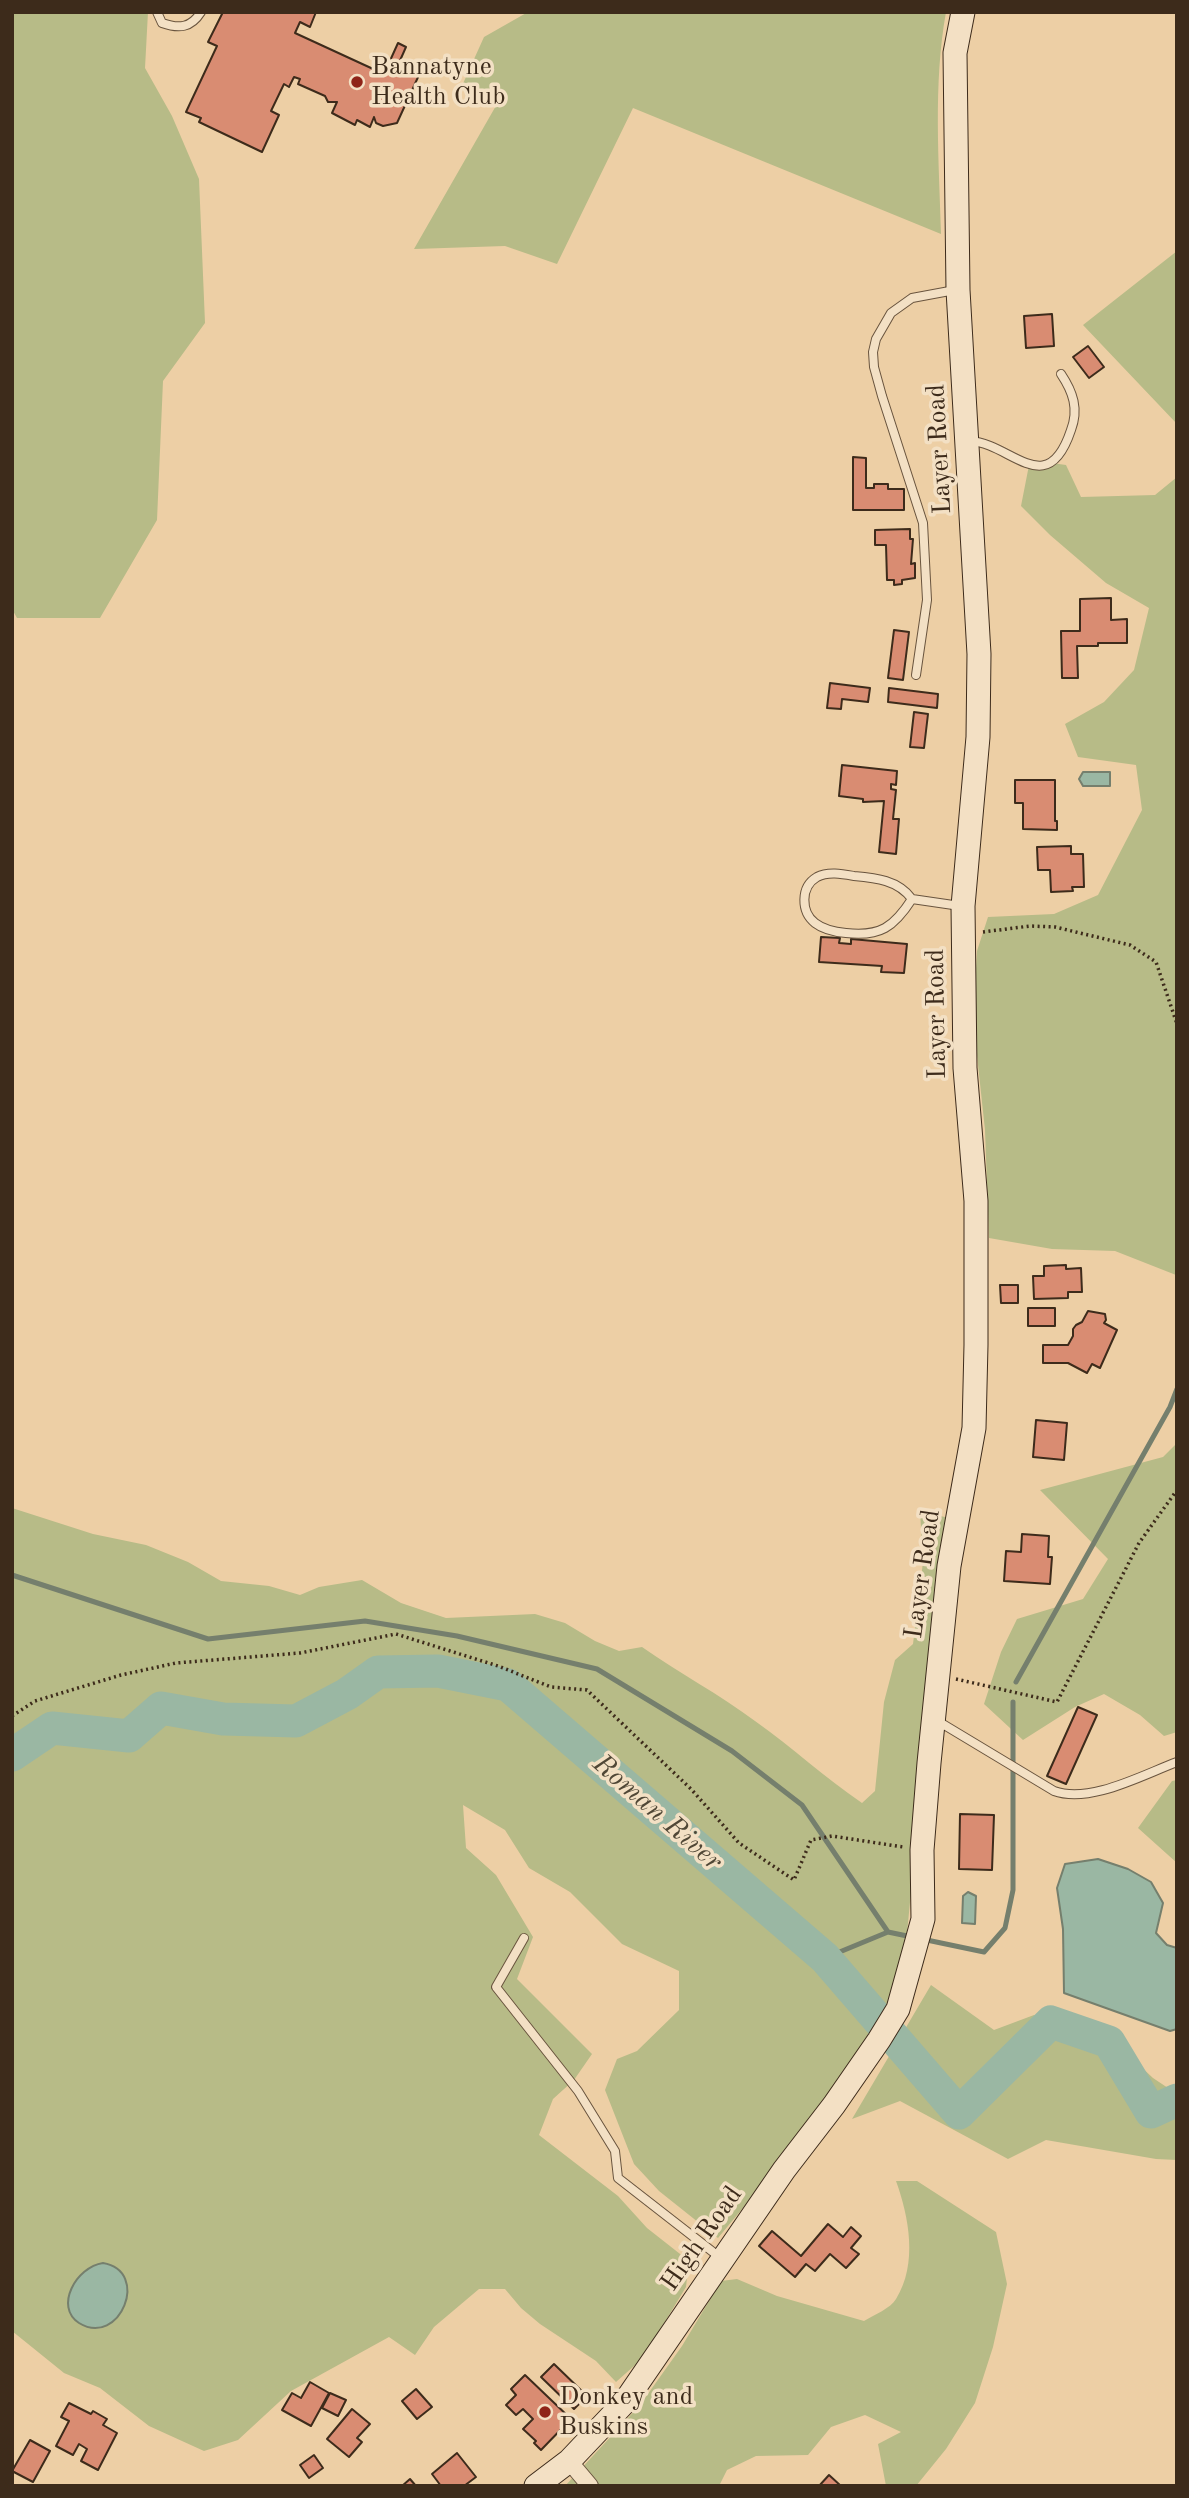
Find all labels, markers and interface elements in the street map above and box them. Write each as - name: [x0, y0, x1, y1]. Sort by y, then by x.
- place label: Bannatyne Health Club: [371, 51, 505, 112]
- marker: Bannatyne Health Club: [349, 74, 365, 90]
- street label: Layer Road: [921, 383, 959, 515]
- street label: Layer Road: [920, 949, 954, 1079]
- street label: Layer Road: [898, 1507, 948, 1641]
- water label: Roman River: [585, 1748, 729, 1878]
- street label: High Road: [655, 2181, 749, 2297]
- place label: Donkey and Buskins: [559, 2381, 693, 2442]
- marker: Donkey and Buskins: [537, 2404, 553, 2420]

